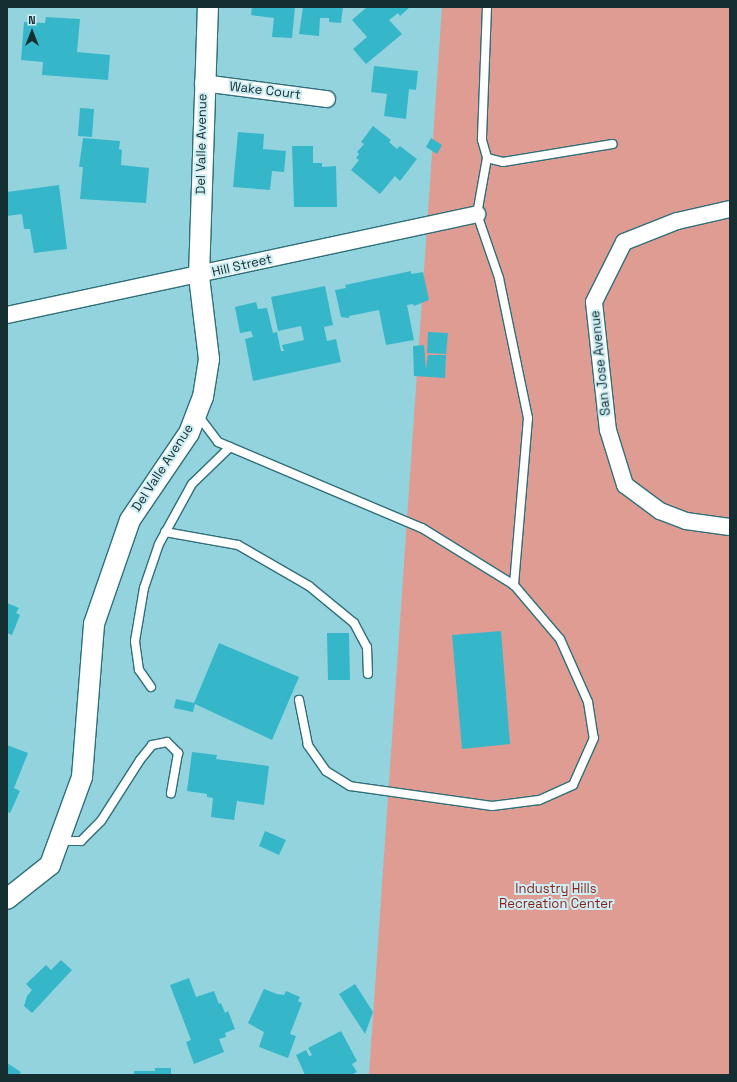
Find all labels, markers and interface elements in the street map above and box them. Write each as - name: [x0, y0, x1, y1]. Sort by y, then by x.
- north arrow: [12, 12, 52, 52]
- text: N: [28, 13, 36, 27]
- street label: Wake Court: [229, 79, 301, 103]
- street label: Del Valle Avenue: [193, 93, 211, 195]
- street label: Hill Street: [210, 252, 274, 280]
- street label: San Jose Avenue: [588, 309, 614, 417]
- street label: Del Valle Avenue: [129, 421, 197, 515]
- park label: Industry Hills Recreation Center: [499, 882, 613, 913]

